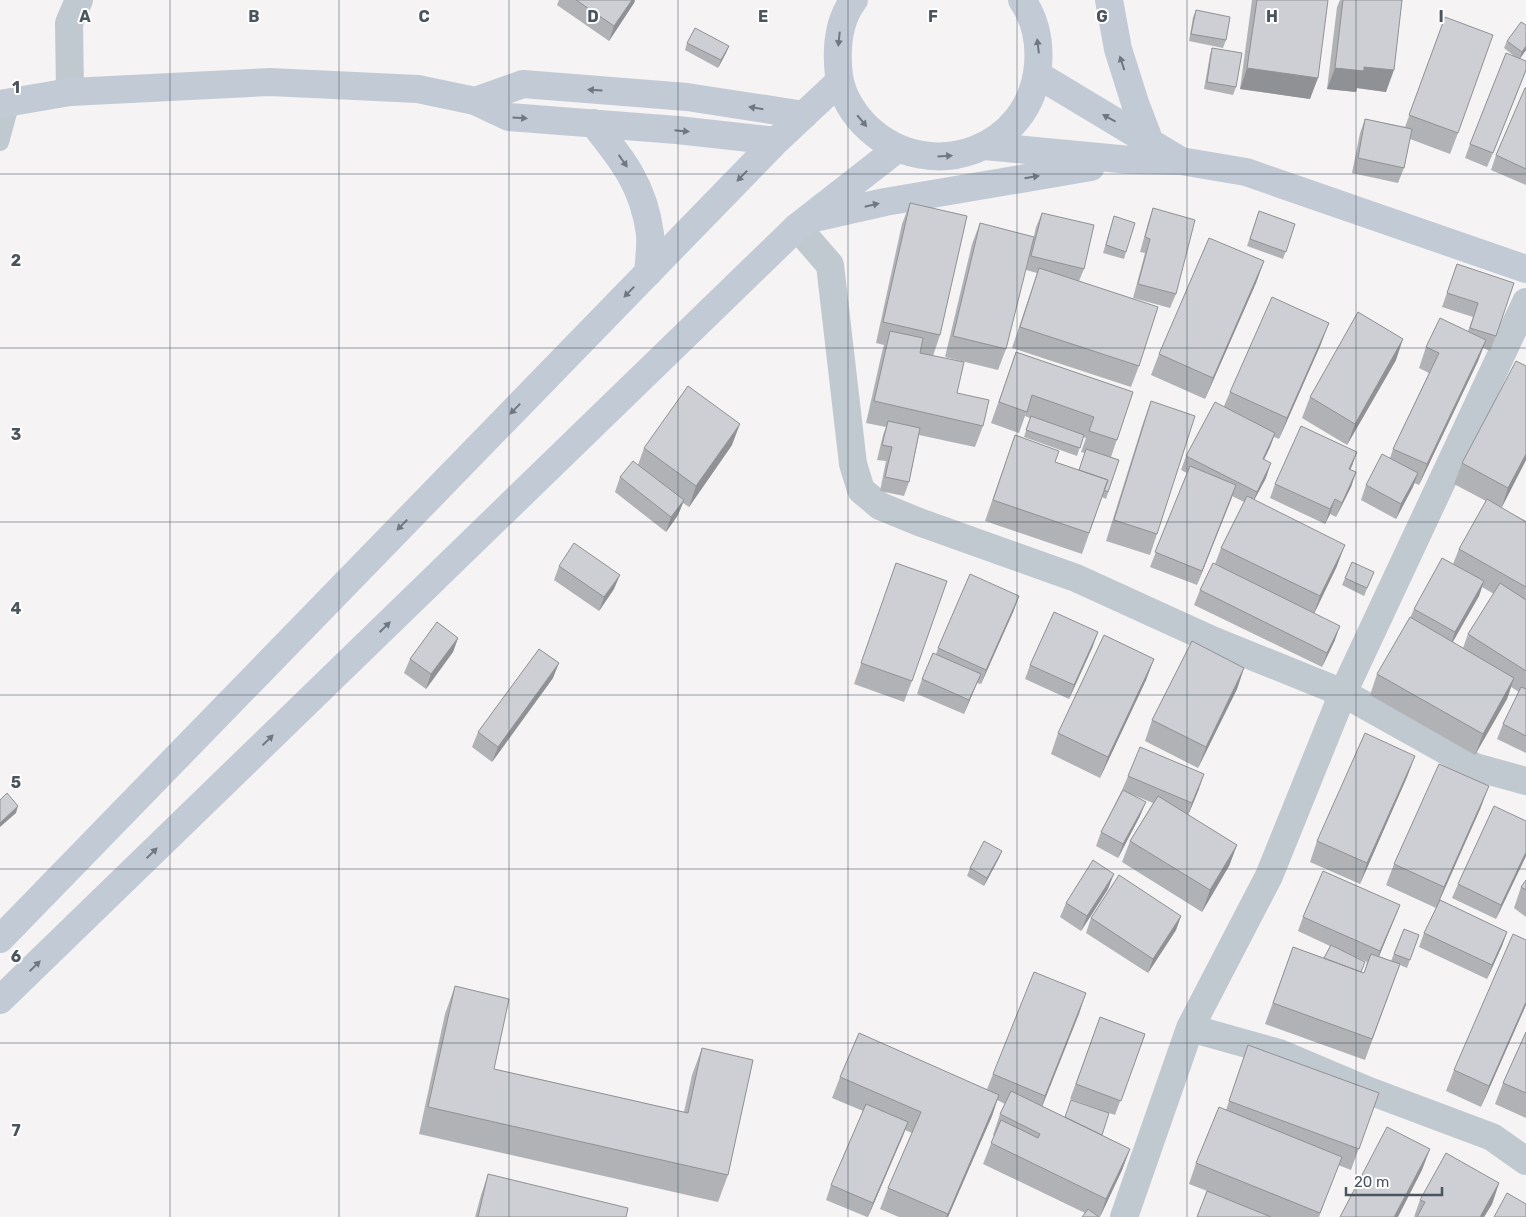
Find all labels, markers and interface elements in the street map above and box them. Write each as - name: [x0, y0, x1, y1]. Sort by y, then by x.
- text: A: [79, 7, 91, 26]
- text: B: [248, 7, 260, 26]
- text: C: [418, 7, 430, 26]
- text: D: [587, 7, 599, 26]
- text: E: [758, 7, 768, 26]
- text: F: [928, 7, 938, 26]
- text: G: [1096, 7, 1108, 26]
- text: H: [1266, 7, 1278, 26]
- text: I: [1438, 7, 1444, 26]
- one-way arrow: [834, 31, 842, 47]
- one-way arrow: [1034, 38, 1042, 54]
- one-way arrow: [1118, 55, 1126, 70]
- text: 1: [12, 78, 20, 97]
- one-way arrow: [587, 85, 603, 93]
- one-way arrow: [748, 103, 764, 111]
- one-way arrow: [1102, 113, 1116, 122]
- one-way arrow: [513, 114, 529, 122]
- one-way arrow: [856, 114, 867, 127]
- one-way arrow: [675, 127, 691, 135]
- one-way arrow: [937, 152, 953, 160]
- one-way arrow: [618, 155, 628, 168]
- one-way arrow: [736, 170, 748, 182]
- one-way arrow: [1025, 172, 1041, 180]
- one-way arrow: [865, 200, 881, 208]
- text: 2: [11, 251, 21, 270]
- one-way arrow: [623, 286, 635, 298]
- one-way arrow: [510, 403, 522, 415]
- text: 3: [11, 425, 21, 444]
- one-way arrow: [396, 519, 408, 531]
- text: 4: [11, 599, 22, 618]
- one-way arrow: [379, 621, 391, 633]
- one-way arrow: [262, 734, 274, 746]
- text: 5: [11, 773, 21, 792]
- one-way arrow: [145, 847, 157, 859]
- text: 6: [11, 947, 21, 966]
- one-way arrow: [29, 960, 41, 972]
- text: 7: [11, 1121, 21, 1140]
- scale bar: [1346, 1164, 1442, 1196]
- text: 20 m: [1354, 1173, 1389, 1191]

